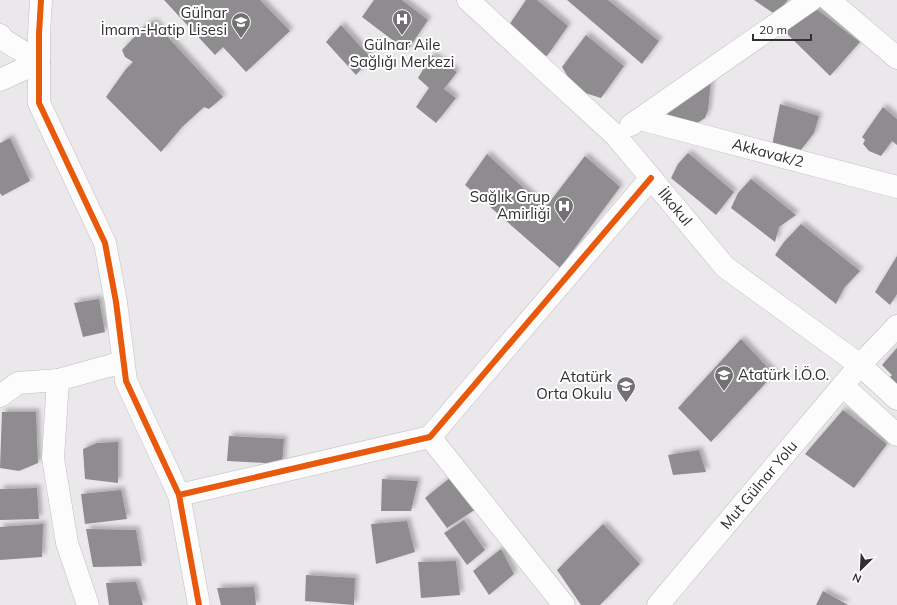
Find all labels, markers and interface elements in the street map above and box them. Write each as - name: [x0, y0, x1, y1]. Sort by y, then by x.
- place label: Gülnar İmam-Hatip Lisesi: [101, 3, 228, 39]
- hospital icon: Gülnar Aile Sağlığı Merkezi: [391, 8, 413, 36]
- school or university icon: Gülnar İmam-Hatip Lisesi: [230, 11, 252, 39]
- scale bar: [753, 16, 811, 42]
- text: 20 m: [759, 22, 787, 37]
- place label: Gülnar Aile Sağlığı Merkezi: [350, 35, 454, 71]
- street label: Akkavak/2: [730, 134, 806, 171]
- street label: İlkokul: [654, 184, 697, 229]
- place label: Sağlık Grup Amirliği: [470, 187, 550, 223]
- hospital icon: Sağlık Grup Amirliği: [553, 195, 575, 223]
- school or university icon: Atatürk İ.Ö.O.: [713, 364, 735, 392]
- place label: Atatürk İ.Ö.O.: [738, 365, 829, 384]
- place label: Atatürk Orta Okulu: [536, 367, 612, 403]
- school or university icon: Atatürk Orta Okulu: [615, 375, 637, 403]
- street label: Mut Gülnar Yolu: [716, 437, 801, 533]
- north arrow: [841, 549, 881, 589]
- text: N: [850, 570, 864, 586]

